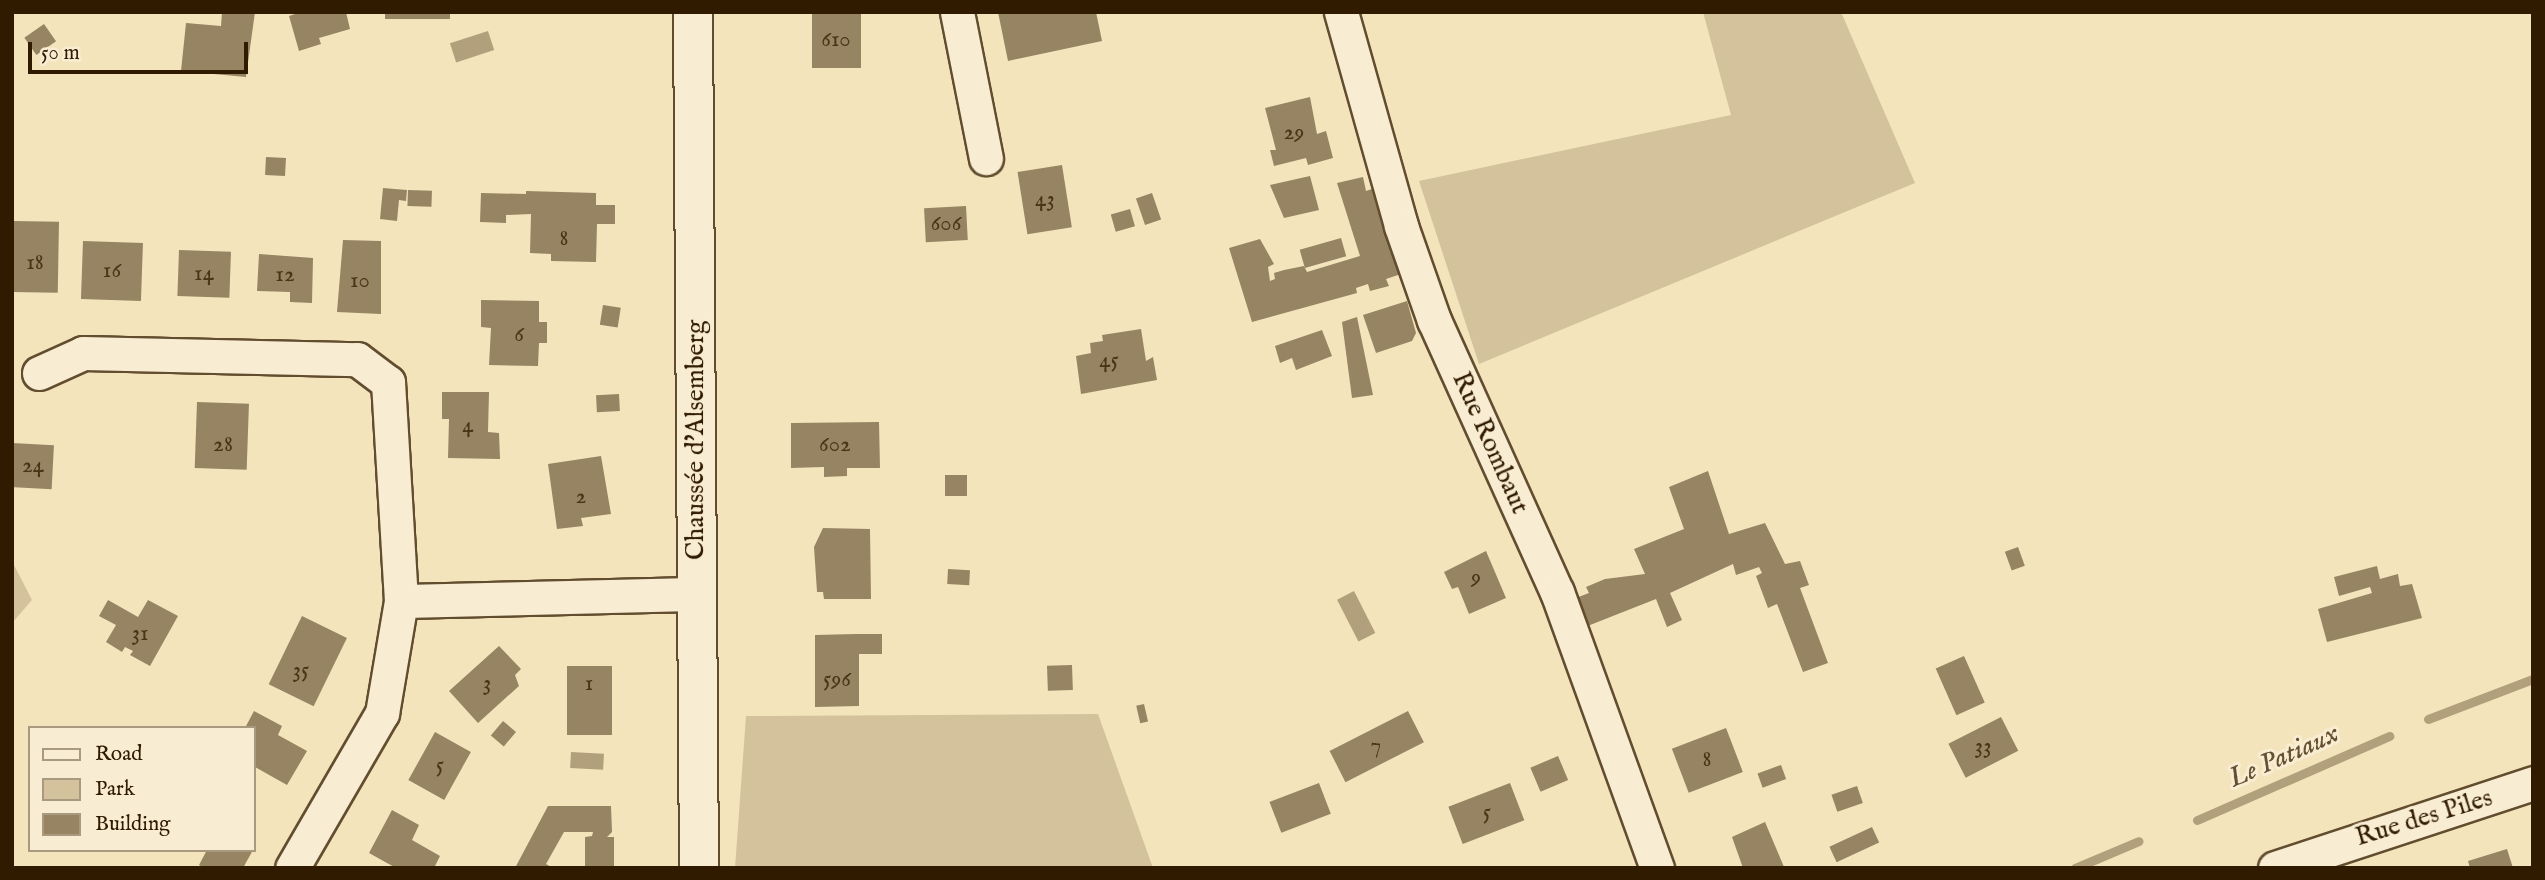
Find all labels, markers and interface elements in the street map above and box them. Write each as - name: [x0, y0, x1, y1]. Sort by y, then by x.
- house number: 610: [821, 26, 851, 54]
- scale bar: [32, 28, 252, 72]
- text: 50 m: [41, 40, 80, 67]
- house number: 29: [1284, 119, 1304, 147]
- house number: 43: [1035, 186, 1055, 214]
- house number: 606: [931, 210, 961, 238]
- house number: 8: [559, 225, 569, 253]
- house number: 18: [26, 249, 44, 277]
- house number: 16: [103, 257, 121, 285]
- house number: 14: [194, 260, 214, 288]
- house number: 12: [275, 261, 295, 289]
- house number: 10: [350, 267, 370, 295]
- street label: Chaussée d'Alsemberg: [680, 320, 712, 560]
- house number: 6: [514, 321, 524, 349]
- house number: 45: [1099, 347, 1119, 375]
- street label: Rue Rombaut: [1445, 367, 1535, 519]
- house number: 4: [462, 412, 474, 440]
- house number: 28: [213, 431, 233, 459]
- house number: 602: [819, 431, 851, 459]
- house number: 24: [22, 452, 44, 480]
- house number: 2: [576, 483, 586, 511]
- house number: 9: [1471, 564, 1481, 592]
- house number: 31: [131, 620, 149, 648]
- house number: 35: [293, 657, 309, 685]
- house number: 596: [823, 666, 851, 694]
- house number: 3: [483, 670, 491, 698]
- house number: 1: [585, 670, 593, 698]
- water label: Le Patiaux: [2224, 718, 2344, 796]
- legend: [28, 726, 256, 852]
- house number: 7: [1371, 732, 1381, 760]
- house number: 33: [1974, 733, 1992, 761]
- text: Road: [95, 741, 142, 768]
- house number: 8: [1702, 746, 1712, 774]
- house number: 5: [436, 752, 444, 780]
- text: Park: [95, 776, 135, 803]
- street label: Rue des Piles: [2352, 782, 2496, 854]
- house number: 5: [1483, 799, 1491, 827]
- text: Building: [95, 811, 170, 838]

